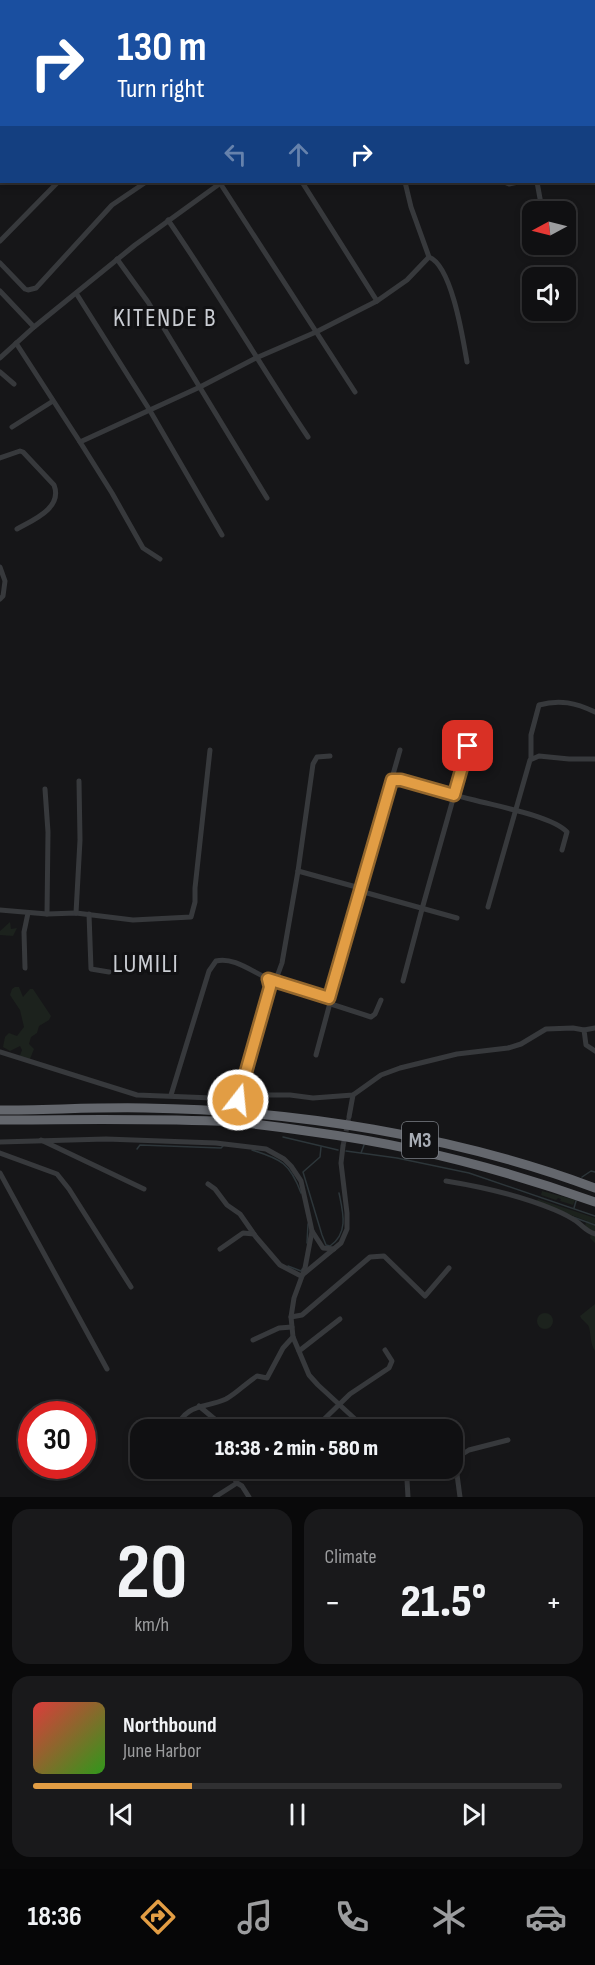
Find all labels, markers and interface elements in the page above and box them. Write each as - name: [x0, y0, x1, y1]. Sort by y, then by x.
- text: 130 m: [117, 22, 207, 73]
- icon: right: [18, 24, 96, 102]
- text: Turn right: [117, 73, 204, 105]
- icon: left: [219, 138, 252, 171]
- icon: ahead: [282, 138, 315, 171]
- icon: right: [345, 138, 378, 171]
- north arrow: [522, 201, 576, 255]
- map controls: [522, 201, 576, 321]
- button: sound: [522, 267, 576, 321]
- district label: KITENDE B: [113, 303, 217, 334]
- pin: [442, 720, 493, 771]
- icon: arrive: [451, 729, 484, 762]
- district label: LUMILI: [113, 949, 179, 980]
- position arrow: [206, 1068, 270, 1132]
- road number: M3: [402, 1122, 438, 1158]
- speed limit sign: 30: [18, 1401, 96, 1479]
- text: 18:38 · 2 min · 580 m: [215, 1435, 378, 1462]
- text: 20: [116, 1527, 187, 1620]
- text: Climate: [325, 1545, 377, 1569]
- text: 21.5°: [400, 1575, 486, 1630]
- text: −: [325, 1583, 341, 1623]
- text: +: [546, 1583, 562, 1623]
- text: km/h: [134, 1613, 169, 1637]
- text: Northbound: [123, 1712, 217, 1739]
- text: June Harbor: [123, 1739, 201, 1763]
- icon: previous: [105, 1798, 138, 1831]
- icon: pause: [281, 1798, 314, 1831]
- icon: next: [457, 1798, 490, 1831]
- icon: directions: [137, 1896, 179, 1938]
- icon: music: [234, 1896, 276, 1938]
- icon: phone: [331, 1896, 373, 1938]
- icon: climate: [428, 1896, 470, 1938]
- icon: car: [525, 1896, 567, 1938]
- text: 18:36: [28, 1901, 82, 1933]

